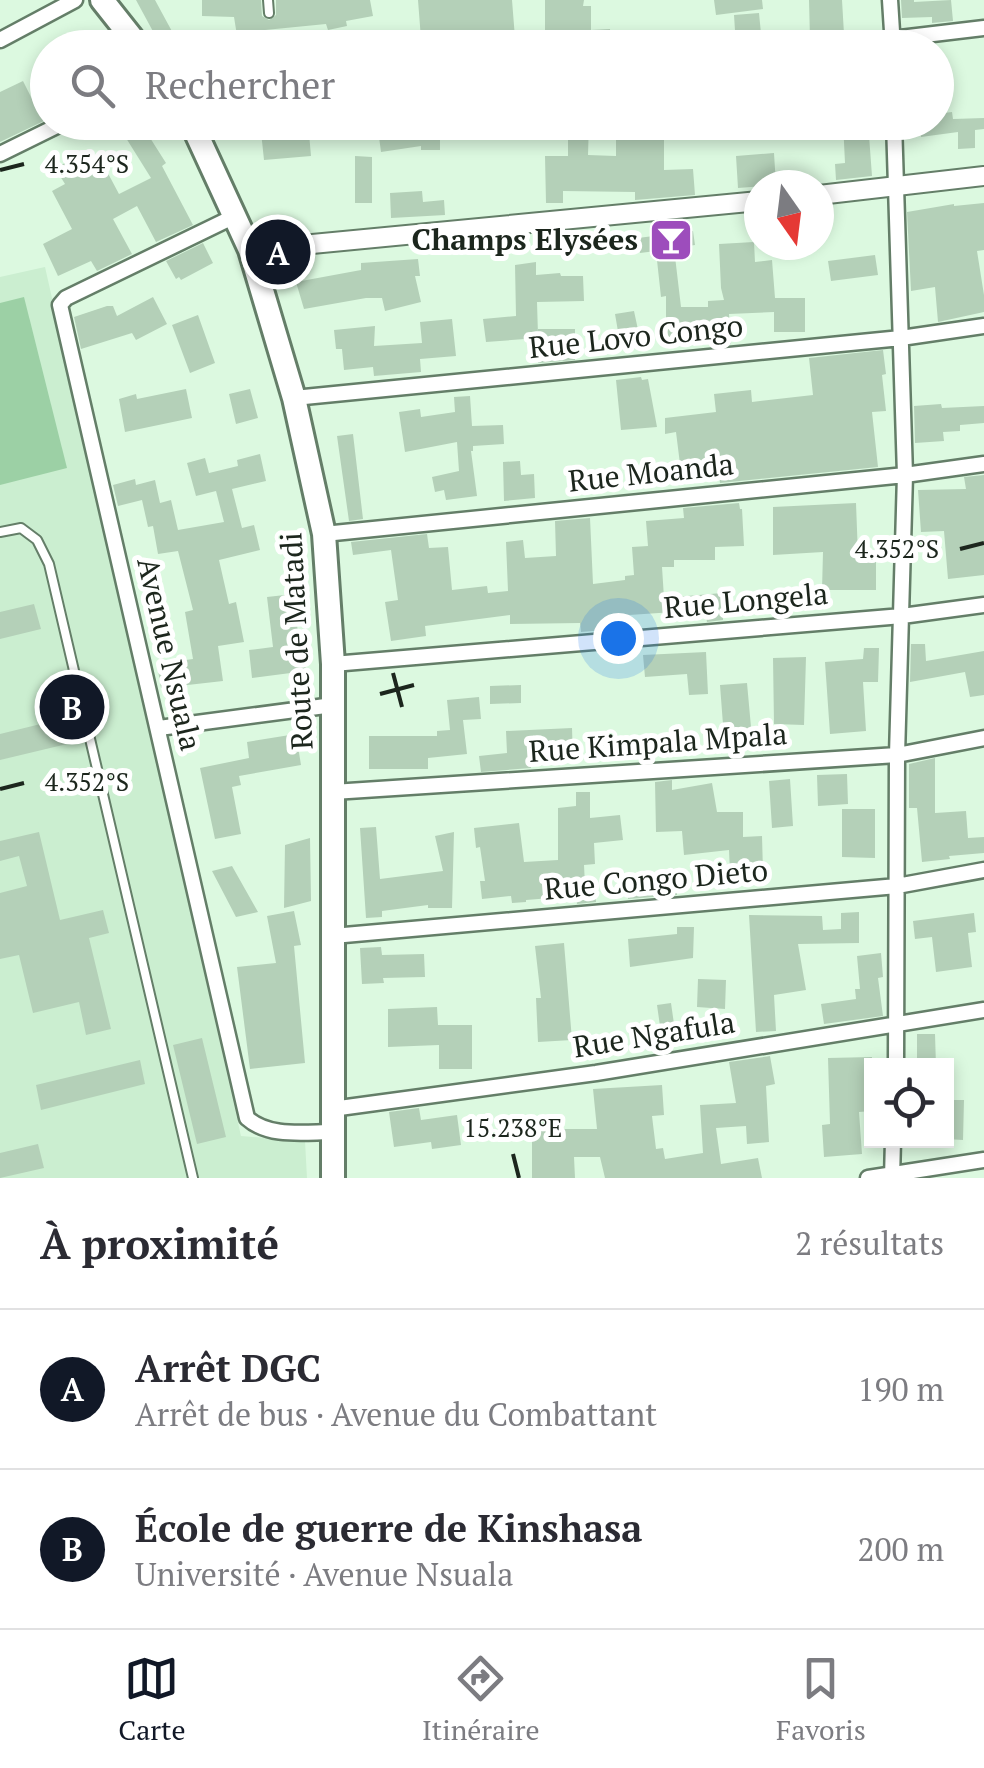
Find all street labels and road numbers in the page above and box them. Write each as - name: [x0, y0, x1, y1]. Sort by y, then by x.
- street label: Rue Lovo Congo: [527, 305, 745, 367]
- street label: Rue Moanda: [566, 443, 736, 501]
- street label: Route de Matadi: [270, 531, 322, 751]
- street label: Avenue Nsuala: [128, 553, 212, 754]
- street label: Rue Longela: [662, 573, 830, 627]
- street label: Rue Kimpala Mpala: [527, 713, 788, 771]
- street label: Rue Congo Dieto: [542, 849, 769, 909]
- street label: Rue Ngafula: [570, 1001, 738, 1067]

